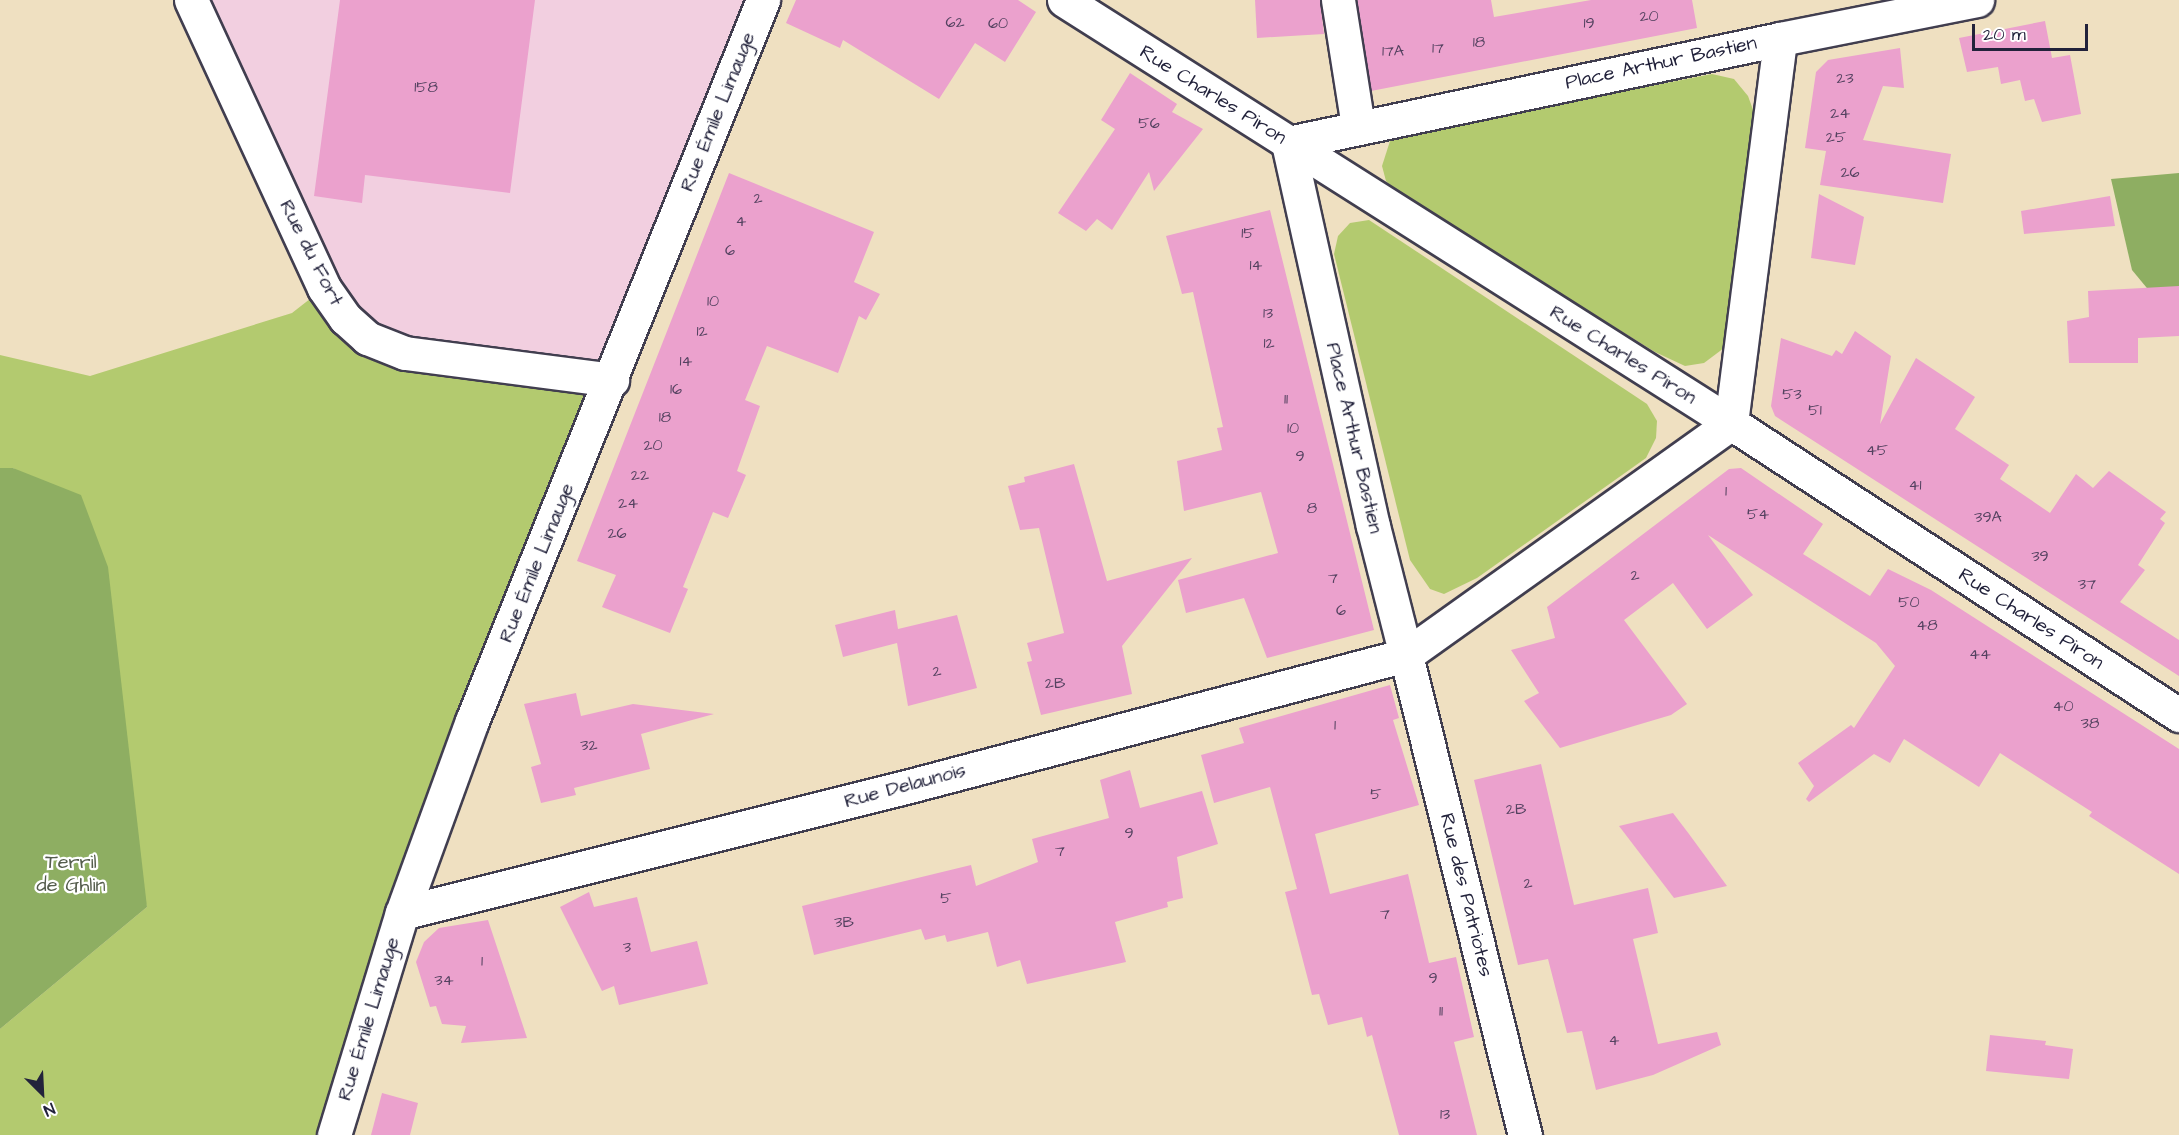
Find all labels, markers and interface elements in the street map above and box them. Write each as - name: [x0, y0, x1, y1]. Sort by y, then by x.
- house number: 20: [1639, 6, 1659, 26]
- house number: 62: [945, 12, 965, 32]
- scale bar: [1975, 12, 2090, 50]
- house number: 60: [988, 13, 1008, 33]
- house number: 19: [1583, 13, 1595, 33]
- text: 20 m: [1983, 22, 2026, 47]
- street label: Rue Émile Limauge: [675, 29, 761, 195]
- street label: Place Arthur Bastien: [1563, 31, 1759, 95]
- house number: 18: [1473, 32, 1485, 52]
- house number: 17: [1432, 38, 1444, 58]
- street label: Rue Charles Piron: [1135, 40, 1291, 150]
- house number: 17A: [1382, 41, 1404, 61]
- house number: 23: [1836, 68, 1854, 88]
- house number: 158: [414, 77, 438, 97]
- house number: 24: [1830, 103, 1850, 123]
- house number: 56: [1138, 113, 1160, 133]
- house number: 25: [1826, 127, 1846, 147]
- house number: 26: [1840, 162, 1860, 182]
- house number: 2: [753, 188, 763, 208]
- street label: Rue du Fort: [274, 196, 348, 310]
- house number: 4: [736, 211, 746, 231]
- house number: 15: [1241, 223, 1255, 243]
- house number: 6: [725, 240, 735, 260]
- house number: 14: [1250, 255, 1262, 275]
- house number: 10: [707, 291, 719, 311]
- street label: Rue Charles Piron: [1545, 300, 1701, 410]
- house number: 13: [1263, 303, 1273, 323]
- house number: 12: [696, 321, 708, 341]
- house number: 12: [1263, 333, 1275, 353]
- street label: Place Arthur Bastien: [1320, 340, 1388, 536]
- house number: 14: [680, 351, 692, 371]
- house number: 16: [670, 379, 682, 399]
- house number: 53: [1782, 384, 1802, 404]
- house number: 11: [1284, 389, 1288, 409]
- house number: 51: [1808, 400, 1822, 420]
- house number: 18: [659, 407, 671, 427]
- house number: 10: [1287, 418, 1299, 438]
- house number: 20: [643, 435, 663, 455]
- house number: 45: [1866, 440, 1888, 460]
- house number: 9: [1295, 446, 1305, 466]
- house number: 22: [631, 465, 649, 485]
- house number: 41: [1909, 475, 1921, 495]
- street label: Rue Émile Limauge: [494, 480, 580, 646]
- house number: 1: [1725, 481, 1727, 501]
- house number: 24: [618, 493, 638, 513]
- house number: 8: [1307, 498, 1317, 518]
- house number: 54: [1747, 504, 1769, 524]
- house number: 39A: [1974, 507, 2002, 527]
- house number: 26: [607, 523, 627, 543]
- house number: 39: [2031, 546, 2049, 566]
- street label: Rue Charles Piron: [1954, 563, 2108, 675]
- house number: 2: [1630, 565, 1640, 585]
- house number: 7: [1328, 568, 1338, 588]
- house number: 37: [2078, 574, 2096, 594]
- house number: 50: [1898, 592, 1920, 612]
- house number: 6: [1336, 600, 1346, 620]
- house number: 48: [1916, 615, 1938, 635]
- house number: 44: [1969, 644, 1991, 664]
- house number: 2: [932, 661, 942, 681]
- house number: 2B: [1045, 673, 1065, 693]
- house number: 40: [2053, 696, 2073, 716]
- house number: 38: [2081, 713, 2099, 733]
- house number: 1: [1334, 715, 1336, 735]
- house number: 32: [580, 735, 598, 755]
- street label: Rue Delaunois: [842, 758, 968, 814]
- house number: 5: [1370, 784, 1382, 804]
- house number: 2B: [1506, 799, 1526, 819]
- street label: Rue des Patriotes: [1434, 811, 1498, 979]
- house number: 9: [1124, 823, 1134, 843]
- house number: 7: [1055, 841, 1065, 861]
- park label: Terril de Ghlin: [36, 850, 106, 897]
- house number: 2: [1523, 873, 1533, 893]
- house number: 5: [940, 888, 952, 908]
- house number: 7: [1380, 904, 1390, 924]
- house number: 3B: [834, 912, 854, 932]
- street label: Rue Émile Limauge: [333, 934, 405, 1104]
- house number: 3: [623, 937, 631, 957]
- house number: 1: [481, 951, 483, 971]
- house number: 9: [1428, 968, 1438, 988]
- house number: 34: [434, 970, 454, 990]
- house number: 11: [1439, 1001, 1443, 1021]
- house number: 4: [1609, 1030, 1619, 1050]
- north arrow: [12, 1063, 72, 1123]
- text: N: [40, 1097, 58, 1122]
- house number: 13: [1440, 1104, 1450, 1124]

